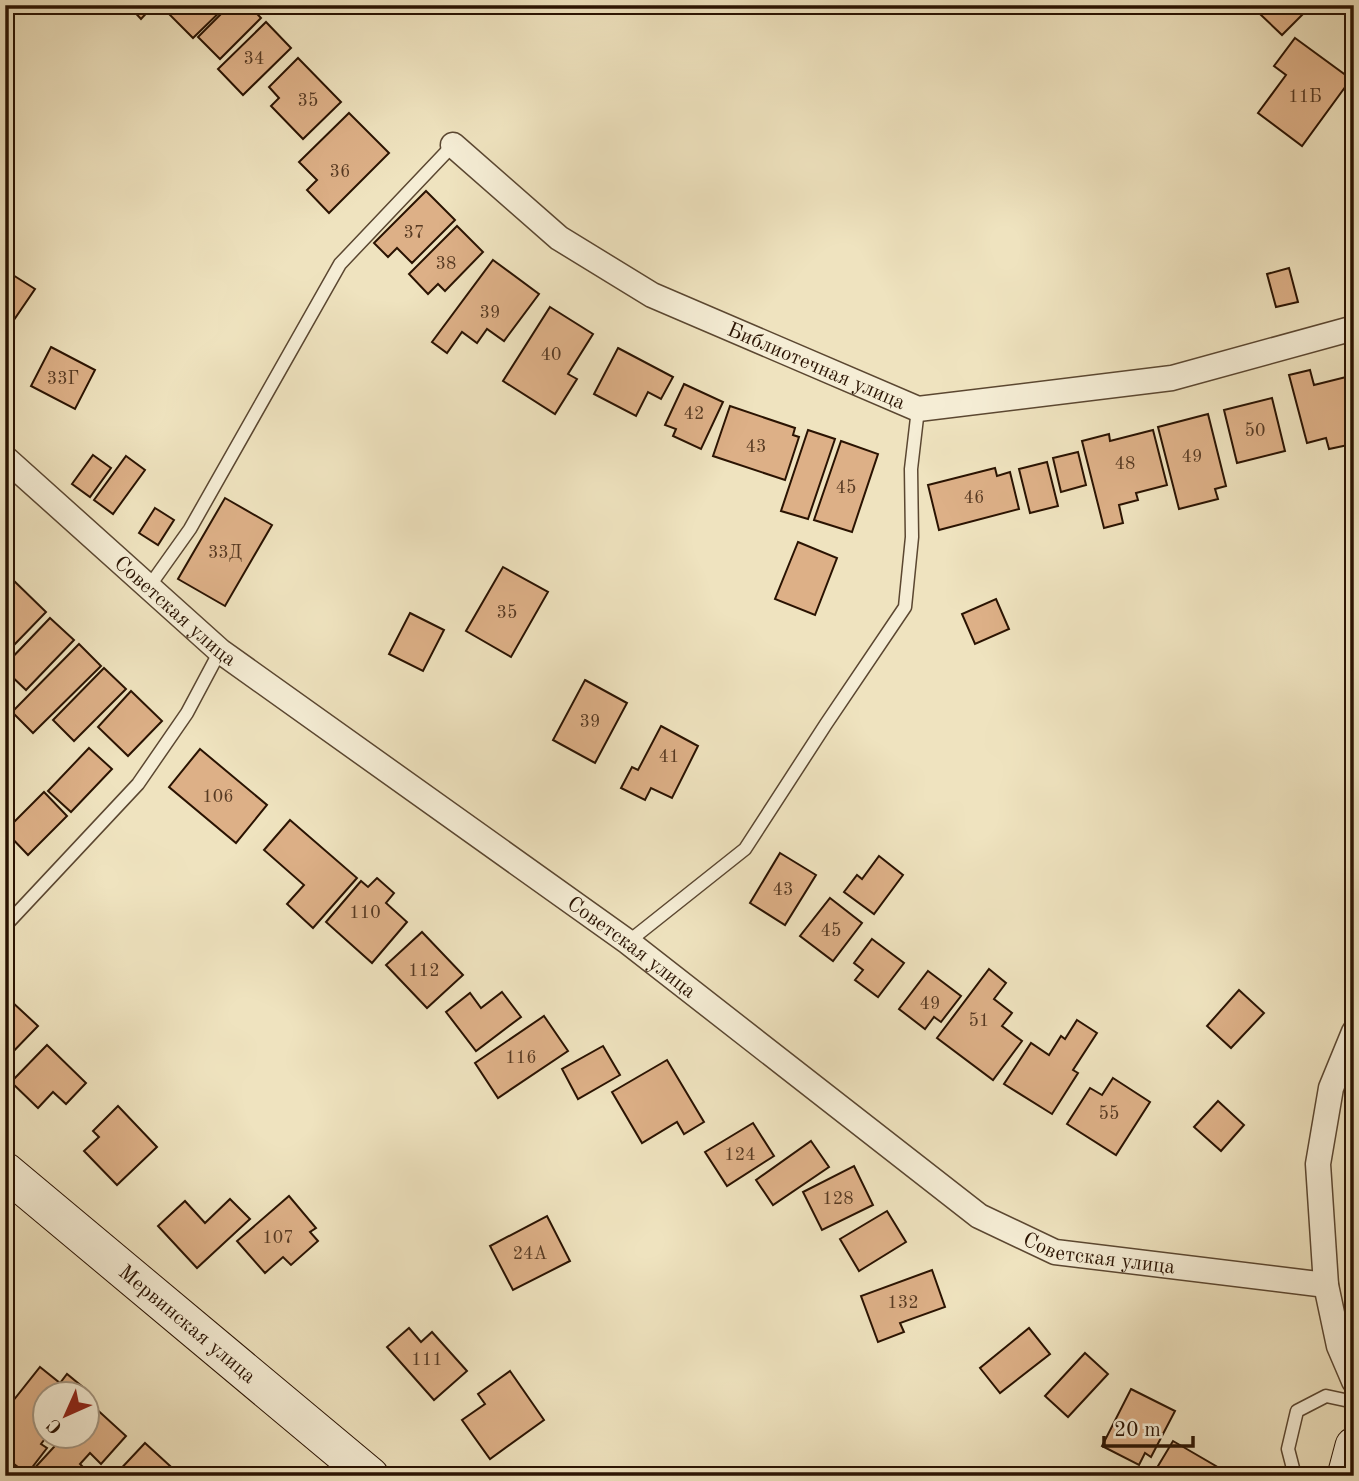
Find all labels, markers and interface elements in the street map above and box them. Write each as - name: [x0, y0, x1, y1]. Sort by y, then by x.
- house number: 34: [244, 50, 264, 68]
- house number: 11Б: [1288, 88, 1322, 106]
- house number: 35: [298, 92, 318, 110]
- house number: 36: [330, 163, 350, 181]
- house number: 37: [404, 224, 424, 242]
- house number: 38: [436, 255, 456, 273]
- house number: 39: [480, 304, 500, 322]
- street label: Библиотечная улица: [724, 319, 908, 414]
- house number: 40: [541, 346, 561, 364]
- house number: 33Г: [47, 370, 79, 388]
- house number: 42: [684, 405, 704, 423]
- house number: 50: [1245, 422, 1265, 440]
- house number: 43: [746, 438, 766, 456]
- house number: 49: [1182, 448, 1202, 466]
- house number: 48: [1115, 455, 1135, 473]
- house number: 45: [836, 479, 856, 497]
- house number: 46: [964, 489, 984, 507]
- house number: 33Д: [208, 544, 242, 562]
- street label: Советская улица: [110, 553, 239, 671]
- house number: 35: [497, 604, 517, 622]
- house number: 39: [580, 713, 600, 731]
- house number: 41: [659, 748, 679, 766]
- house number: 106: [202, 788, 234, 806]
- house number: 43: [773, 881, 793, 899]
- street label: Советская улица: [563, 893, 699, 1003]
- house number: 110: [349, 904, 381, 922]
- house number: 45: [821, 922, 841, 940]
- house number: 112: [408, 962, 440, 980]
- house number: 49: [920, 995, 940, 1013]
- house number: 51: [969, 1012, 989, 1030]
- house number: 116: [505, 1049, 537, 1067]
- house number: 55: [1099, 1105, 1119, 1123]
- house number: 124: [724, 1146, 756, 1164]
- house number: 128: [822, 1190, 854, 1208]
- house number: 107: [262, 1229, 294, 1247]
- street label: Советская улица: [1019, 1229, 1176, 1279]
- house number: 24А: [513, 1245, 548, 1263]
- street label: Мервинская улица: [114, 1262, 259, 1388]
- house number: 132: [887, 1294, 919, 1312]
- house number: 111: [411, 1351, 443, 1369]
- north arrow: [32, 1380, 102, 1450]
- scale bar: [1104, 1404, 1193, 1448]
- text: С: [45, 1414, 67, 1436]
- text: 20 m: [1114, 1420, 1161, 1441]

